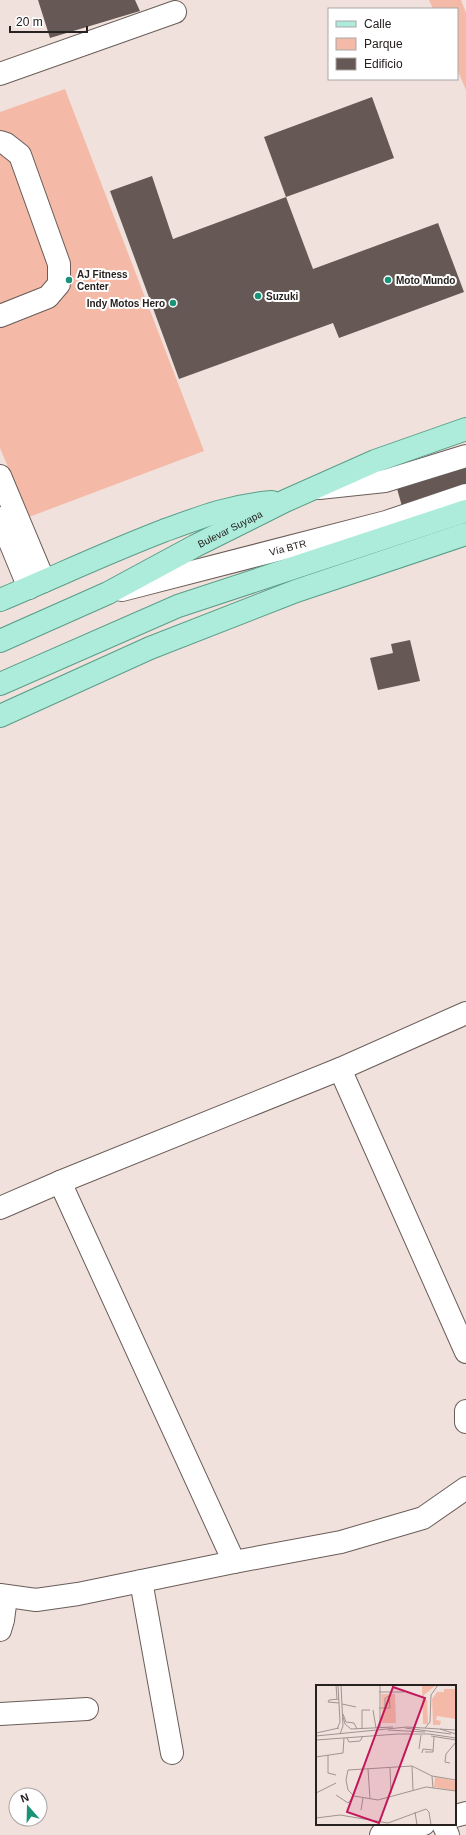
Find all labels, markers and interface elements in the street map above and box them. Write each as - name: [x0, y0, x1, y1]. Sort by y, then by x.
- scale bar: [10, 8, 87, 34]
- legend: [328, 8, 458, 80]
- text: 20 m: [16, 15, 43, 29]
- text: Calle: [364, 17, 392, 31]
- text: Parque: [364, 37, 403, 51]
- text: Edificio: [364, 57, 403, 71]
- place label: AJ Fitness Center: [77, 269, 128, 292]
- marker: AJ Fitness Center: [64, 275, 74, 285]
- marker: Moto Mundo: [383, 275, 393, 285]
- place label: Moto Mundo: [396, 275, 455, 286]
- marker: Suzuki: [253, 291, 263, 301]
- place label: Suzuki: [266, 291, 298, 302]
- place label: Indy Motos Hero: [87, 298, 165, 309]
- marker: Indy Motos Hero: [168, 298, 178, 308]
- street label: Bulevar Suyapa: [196, 508, 264, 549]
- street label: Vía BTR: [268, 537, 307, 557]
- inset map: [316, 1685, 456, 1825]
- north arrow: [8, 1787, 48, 1827]
- text: N: [19, 1791, 30, 1805]

